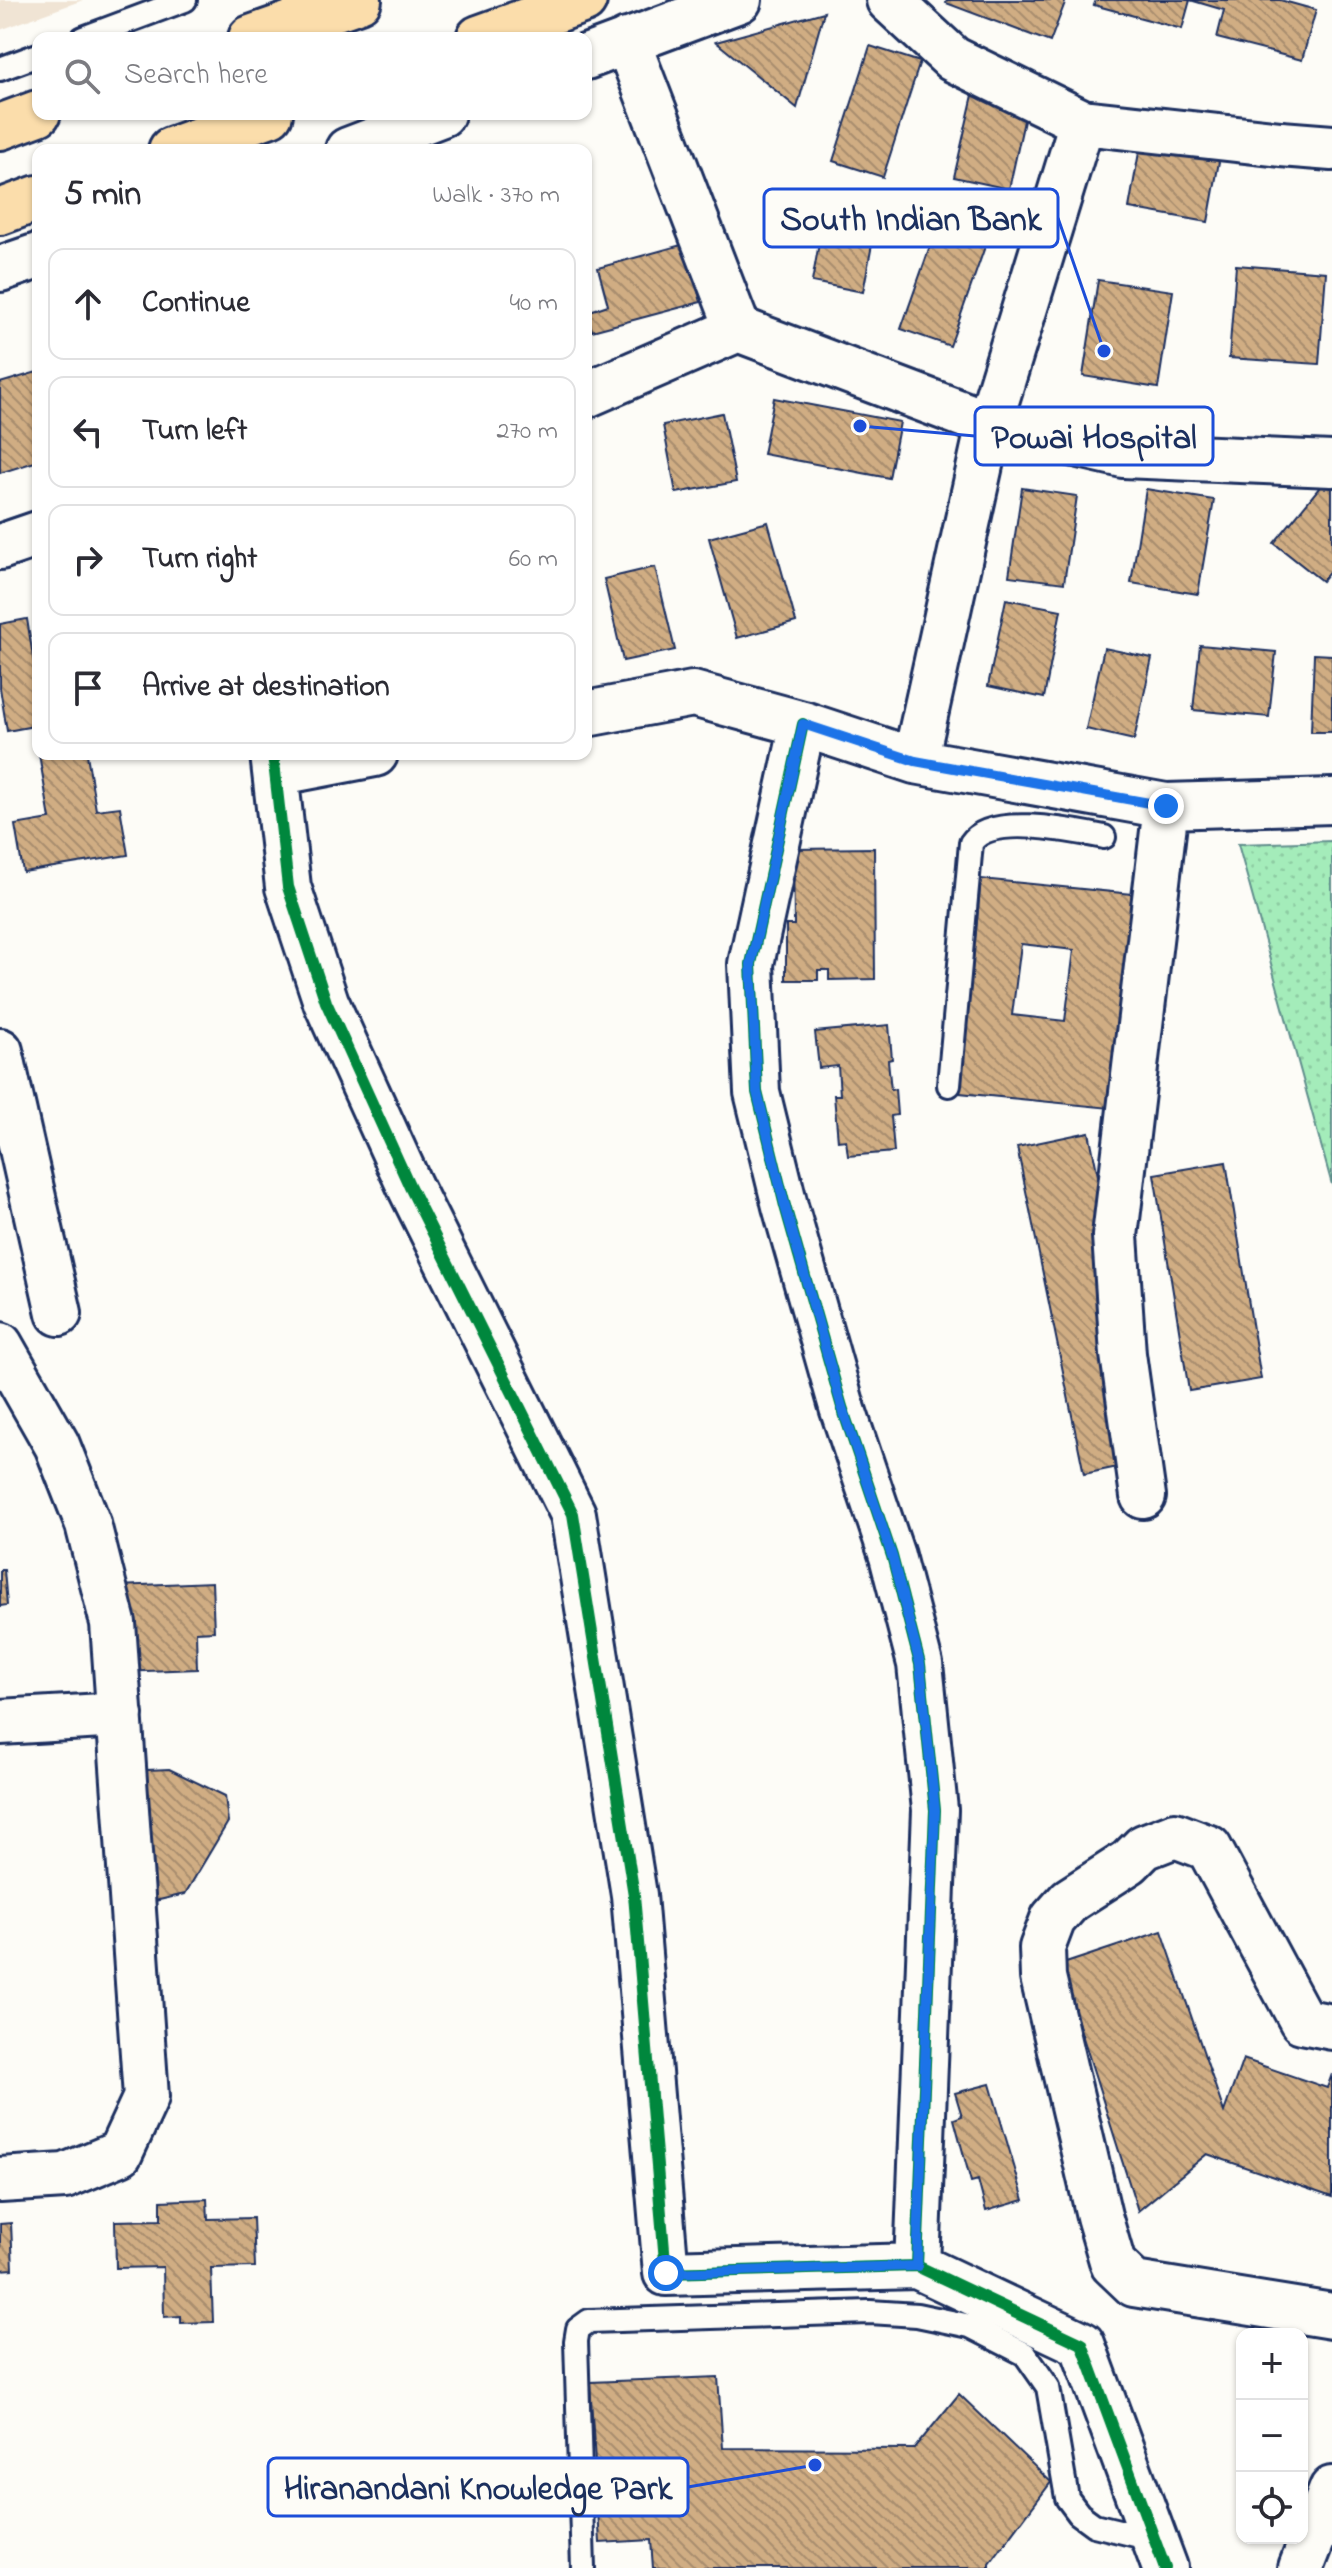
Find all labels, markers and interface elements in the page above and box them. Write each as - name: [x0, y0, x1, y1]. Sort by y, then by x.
- search box: [32, 32, 592, 120]
- icon: search: [60, 54, 104, 98]
- text: Search here: [124, 54, 268, 98]
- text: 5 min: [64, 171, 141, 221]
- text: Walk · 370 m: [432, 177, 560, 215]
- callout: South Indian Bank: [764, 189, 1058, 247]
- text: South Indian Bank: [780, 197, 1043, 247]
- icon: ahead: [66, 282, 110, 326]
- text: Continue: [142, 282, 250, 326]
- text: 40 m: [509, 285, 558, 323]
- callout: Powai Hospital: [975, 407, 1213, 465]
- icon: left: [66, 410, 110, 454]
- text: Turn left: [142, 410, 247, 454]
- text: 270 m: [496, 413, 558, 451]
- text: Powai Hospital: [991, 415, 1197, 465]
- icon: right: [66, 538, 110, 582]
- text: Turn right: [142, 538, 257, 582]
- text: 60 m: [509, 541, 558, 579]
- icon: arrive: [66, 666, 110, 710]
- text: Arrive at destination: [142, 666, 390, 710]
- route end: [1148, 788, 1184, 824]
- route start: [648, 2255, 684, 2291]
- map controls: [1236, 2328, 1308, 2544]
- button: +: [1236, 2328, 1308, 2400]
- button: −: [1236, 2400, 1308, 2472]
- callout: Hiranandani Knowledge Park: [268, 2458, 688, 2516]
- text: Hiranandani Knowledge Park: [284, 2466, 673, 2517]
- button: locate: [1236, 2472, 1308, 2544]

